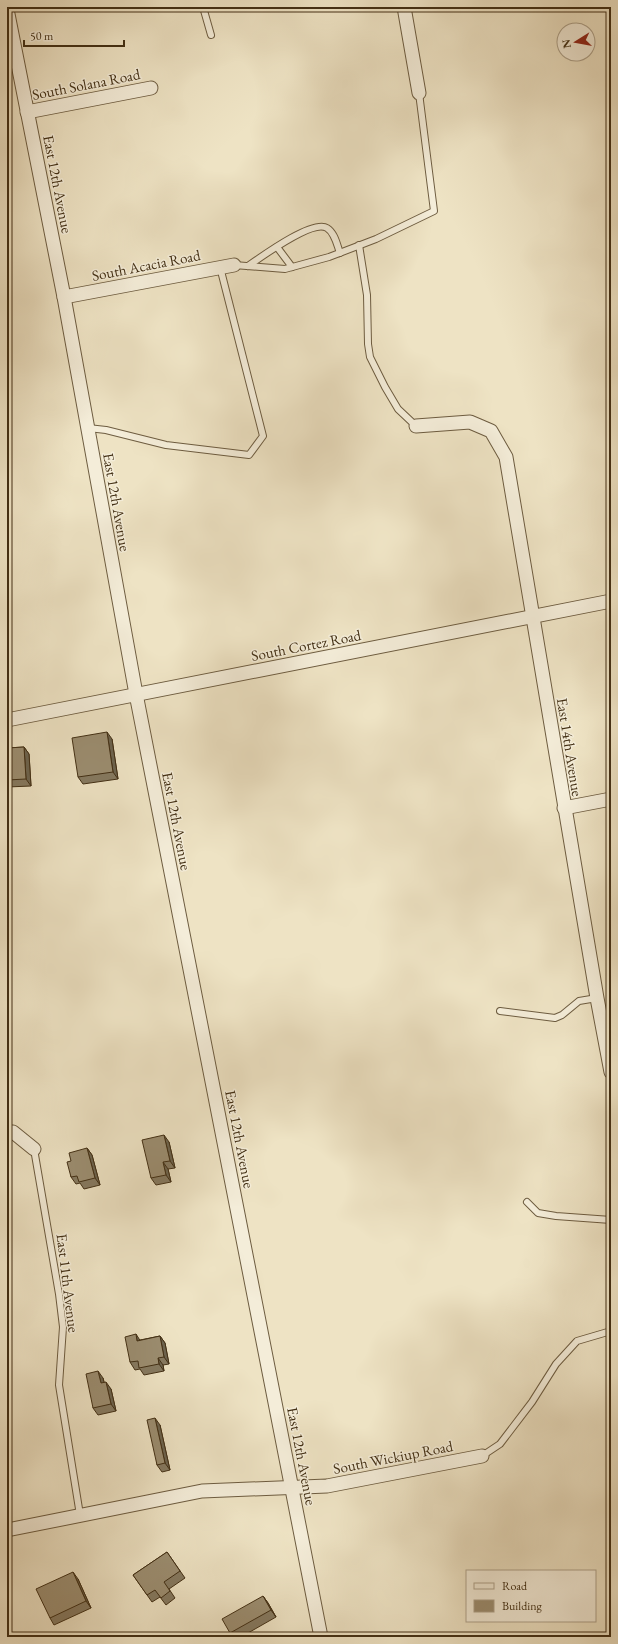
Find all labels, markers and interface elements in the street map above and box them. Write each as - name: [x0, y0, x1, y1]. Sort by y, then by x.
- scale bar: [24, 22, 124, 48]
- north arrow: [556, 22, 596, 62]
- text: 50 m: [30, 28, 54, 44]
- text: N: [558, 38, 574, 50]
- street label: South Solana Road: [30, 64, 142, 104]
- street label: East 12th Avenue: [39, 133, 77, 235]
- street label: South Acacia Road: [90, 245, 202, 285]
- street label: East 12th Avenue: [99, 451, 135, 553]
- street label: South Cortez Road: [249, 625, 363, 665]
- street label: East 14th Avenue: [553, 696, 587, 798]
- street label: East 12th Avenue: [158, 770, 196, 872]
- street label: East 12th Avenue: [221, 1088, 259, 1190]
- street label: East 11th Avenue: [53, 1232, 84, 1334]
- street label: East 12th Avenue: [283, 1405, 321, 1507]
- street label: South Wickiup Road: [331, 1436, 455, 1478]
- legend: [466, 1570, 596, 1622]
- text: Road: [502, 1578, 528, 1594]
- text: Building: [502, 1598, 543, 1614]

